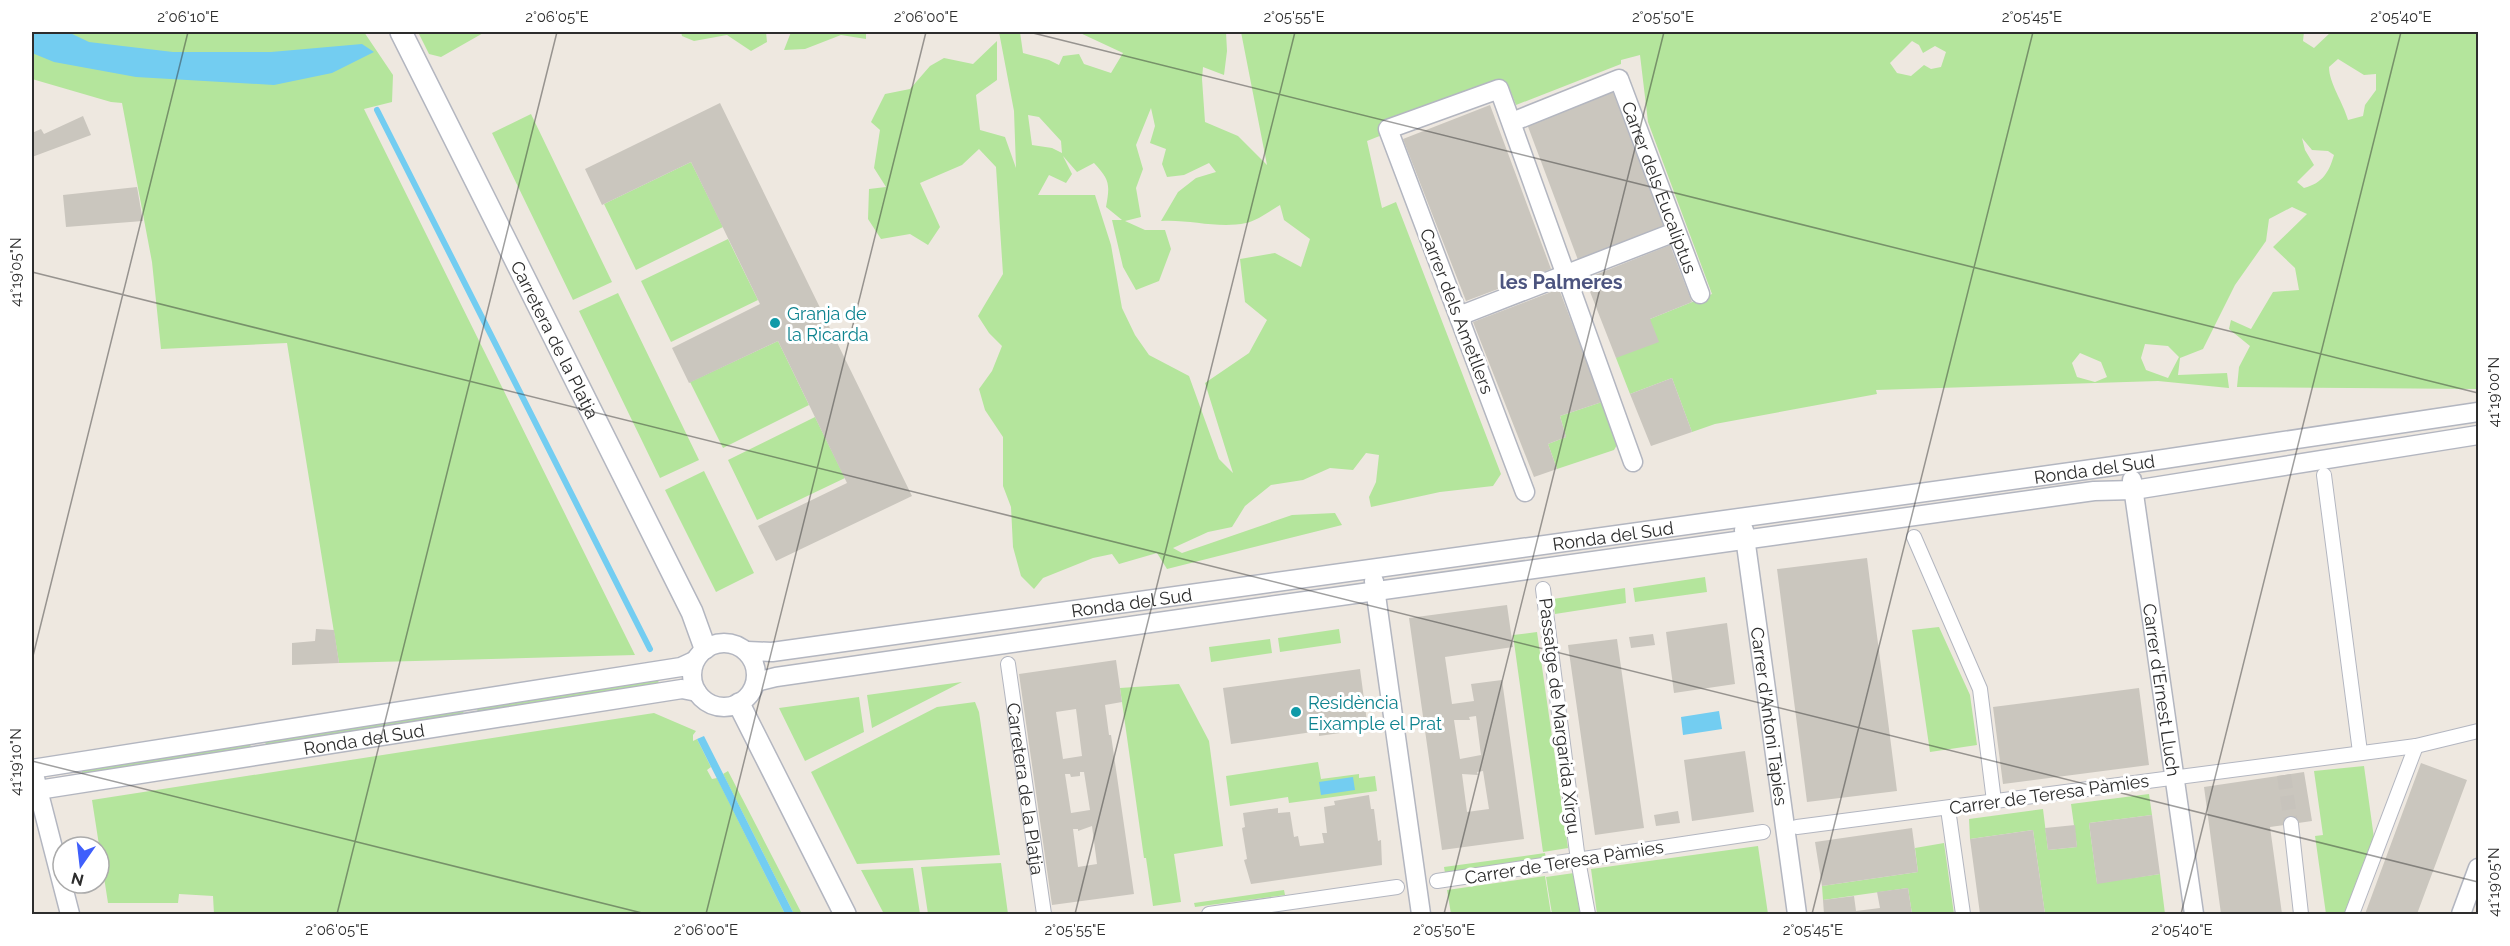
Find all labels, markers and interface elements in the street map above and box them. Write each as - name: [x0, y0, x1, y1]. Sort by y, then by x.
- text: 2°06'10"E: [157, 8, 219, 26]
- text: 2°06'05"E: [525, 8, 589, 26]
- text: 2°06'00"E: [894, 8, 958, 26]
- text: 2°05'55"E: [1263, 8, 1325, 26]
- text: 2°05'50"E: [1632, 8, 1694, 26]
- text: 2°05'45"E: [2002, 8, 2062, 26]
- text: 2°05'40"E: [2370, 8, 2432, 26]
- street label: Carrer dels Eucaliptus: [1618, 98, 1702, 276]
- street label: Carrer dels Ametllers: [1416, 225, 1498, 397]
- text: 41°19'05"N: [7, 237, 25, 307]
- street label: Carretera de la Platja: [507, 257, 604, 422]
- district label: les Palmeres: [1499, 270, 1623, 294]
- place label: Granja de la Ricarda: [787, 303, 869, 345]
- marker: Granja de la Ricarda: [768, 316, 782, 330]
- text: 41°19'00"N: [2485, 357, 2503, 427]
- street label: Ronda del Sud: [2033, 450, 2156, 487]
- street label: Ronda del Sud: [1551, 517, 1675, 554]
- street label: Ronda del Sud: [1070, 583, 1193, 621]
- street label: Passatge de Margarida Xirgu: [1535, 597, 1585, 835]
- street label: Carrer d'Ernest Lluch: [2139, 602, 2185, 778]
- street label: Carrer d'Antoni Tàpies: [1747, 626, 1792, 807]
- place label: Residència Eixample el Prat: [1308, 692, 1442, 734]
- street label: Carretera de la Platja: [1003, 701, 1049, 876]
- marker: Residència Eixample el Prat: [1289, 705, 1303, 719]
- street label: Ronda del Sud: [302, 719, 426, 759]
- text: 41°19'10"N: [7, 728, 25, 796]
- street label: Carrer de Teresa Pàmies: [1948, 770, 2150, 818]
- north arrow: [51, 835, 111, 895]
- street label: Carrer de Teresa Pàmies: [1463, 836, 1665, 888]
- text: 41°19'05"N: [2485, 847, 2503, 917]
- text: N: [69, 868, 86, 890]
- text: 2°06'05"E: [305, 921, 369, 939]
- text: 2°06'00"E: [674, 921, 738, 939]
- text: 2°05'55"E: [1044, 921, 1106, 939]
- text: 2°05'50"E: [1413, 921, 1475, 939]
- text: 2°05'45"E: [1783, 921, 1843, 939]
- text: 2°05'40"E: [2151, 921, 2213, 939]

